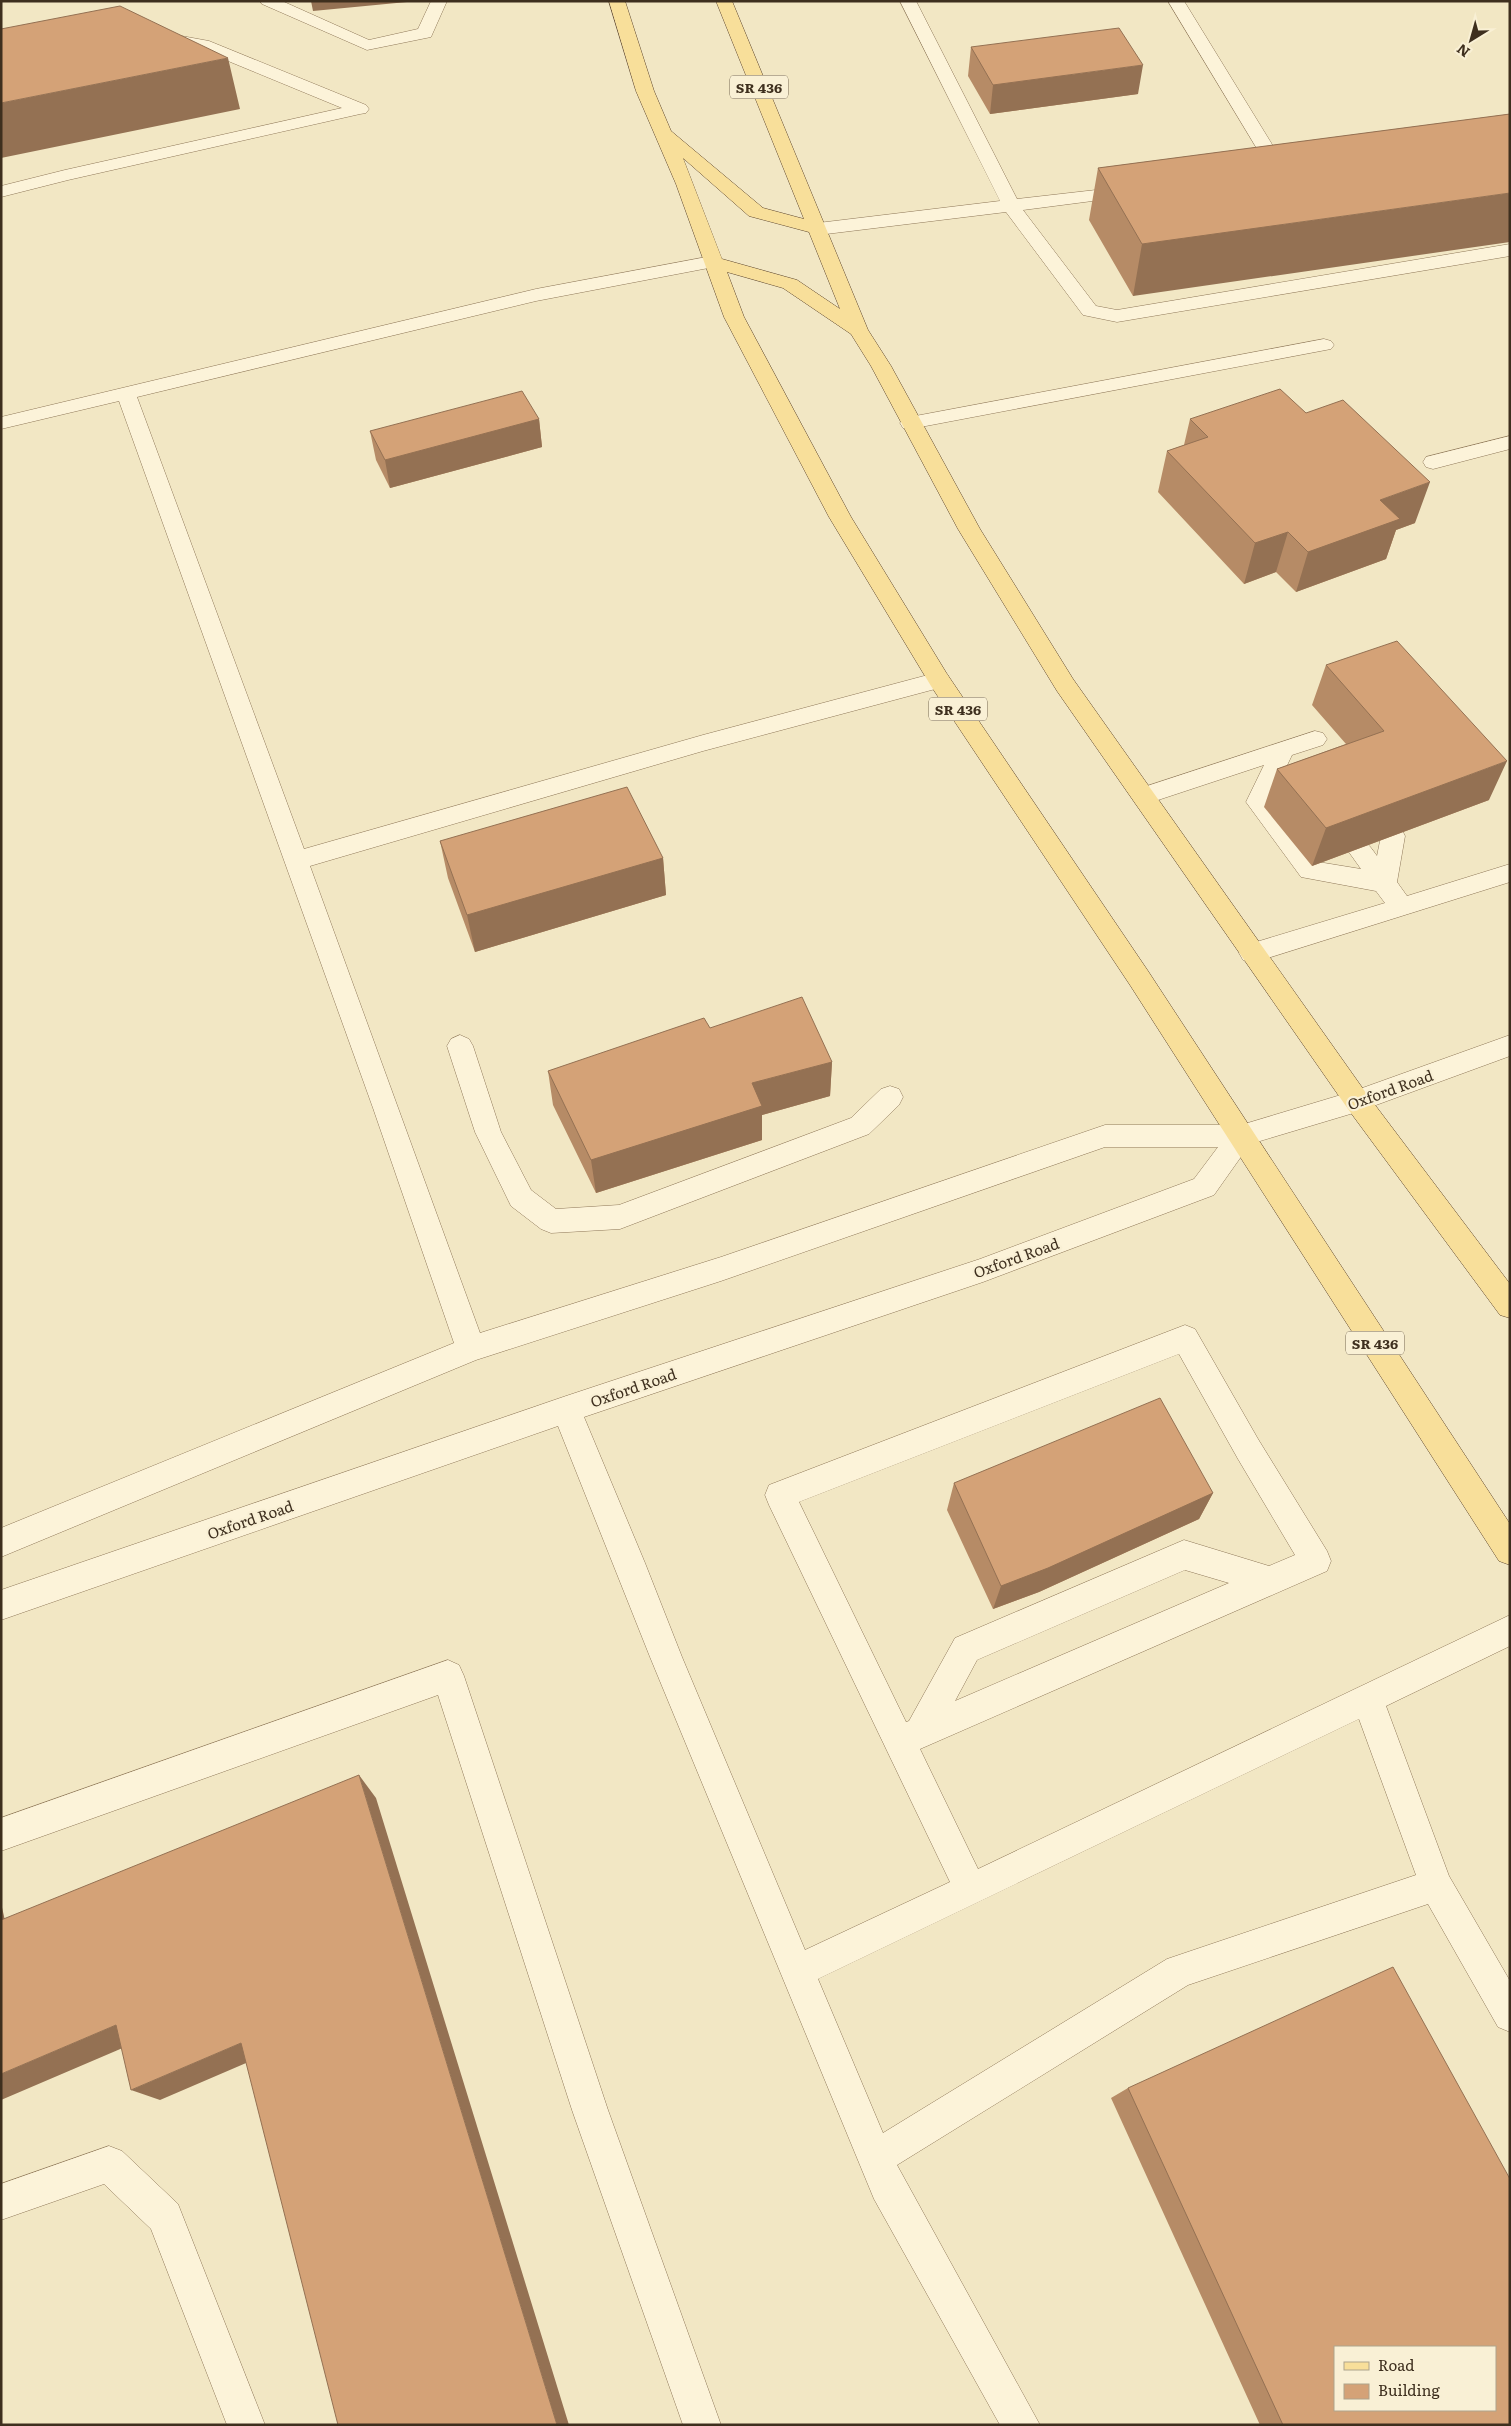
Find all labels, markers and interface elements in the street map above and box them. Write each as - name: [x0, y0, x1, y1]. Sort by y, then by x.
- north arrow: [1446, 15, 1496, 65]
- text: N: [1452, 40, 1473, 63]
- road number: SR 436: [730, 75, 788, 98]
- road number: SR 436: [929, 698, 987, 721]
- street label: Oxford Road: [1344, 1063, 1436, 1115]
- street label: Oxford Road: [970, 1231, 1062, 1283]
- road number: SR 436: [1346, 1332, 1404, 1355]
- street label: Oxford Road: [587, 1362, 679, 1412]
- street label: Oxford Road: [204, 1494, 296, 1544]
- legend: [1334, 2346, 1496, 2411]
- text: Road: [1378, 2353, 1414, 2376]
- text: Building: [1378, 2378, 1440, 2401]

